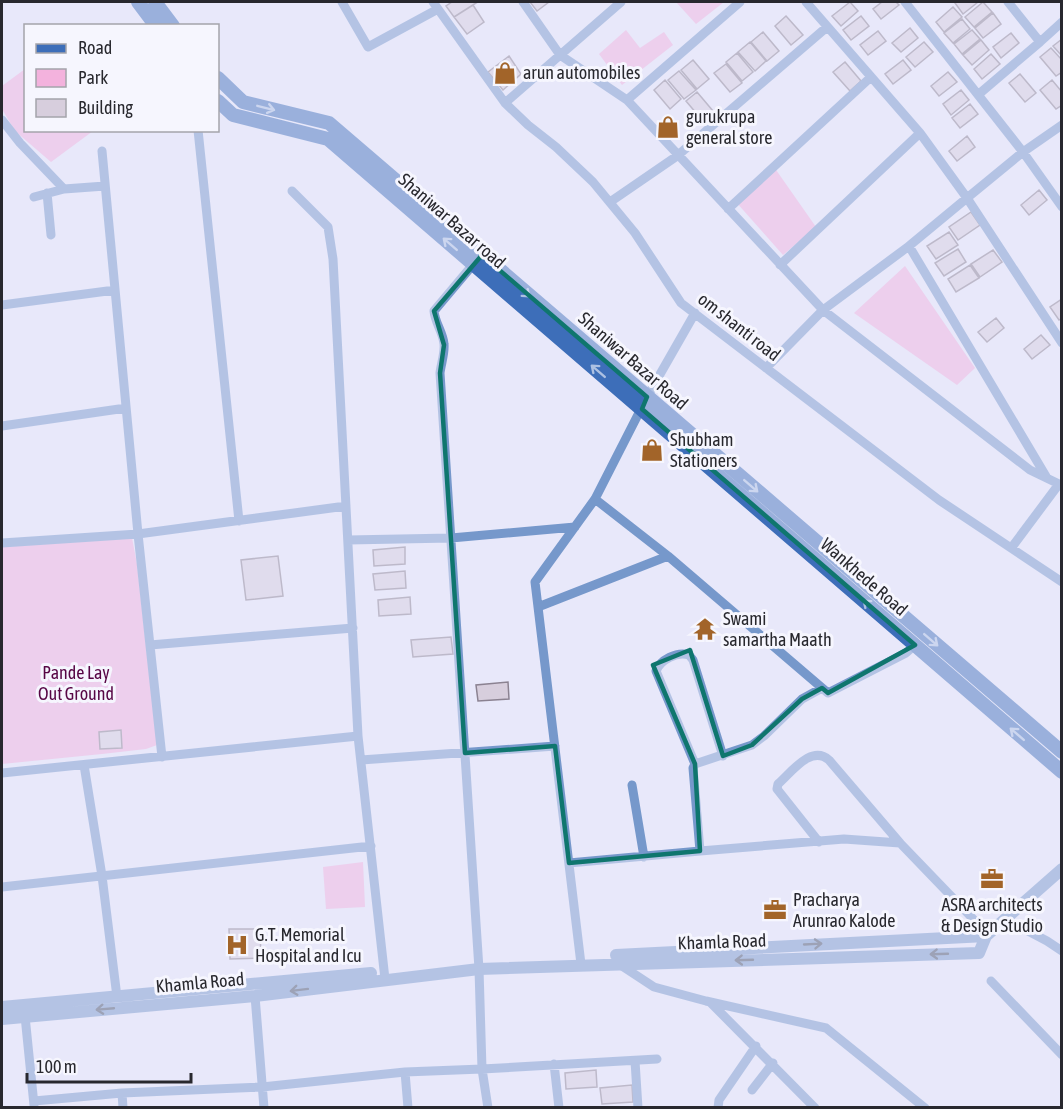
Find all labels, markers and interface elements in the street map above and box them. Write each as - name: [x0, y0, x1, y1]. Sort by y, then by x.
- legend: [24, 24, 219, 132]
- text: Road: [78, 37, 112, 58]
- shop icon: arun automobiles: [492, 60, 518, 86]
- place label: arun automobiles: [523, 62, 640, 83]
- text: Park: [78, 67, 108, 88]
- text: Building: [78, 97, 133, 118]
- one-way arrow: [256, 102, 275, 114]
- place label: gurukrupa general store: [686, 106, 772, 148]
- shop icon: gurukrupa general store: [655, 114, 681, 140]
- street label: Shaniwar Bazar road: [395, 169, 510, 273]
- one-way arrow: [443, 237, 458, 251]
- one-way arrow: [515, 284, 530, 298]
- street label: om shanti road: [694, 288, 785, 365]
- street label: Shaniwar Bazar Road: [574, 307, 692, 414]
- one-way arrow: [591, 364, 606, 378]
- place label: Shubham Stationers: [670, 429, 737, 471]
- shop icon: Shubham Stationers: [639, 437, 665, 463]
- one-way arrow: [743, 479, 758, 493]
- street label: Wankhede Road: [817, 533, 912, 620]
- one-way arrow: [863, 599, 878, 613]
- place label: Swami samartha Maath: [723, 608, 832, 650]
- temple icon: Swami samartha Maath: [692, 616, 718, 642]
- one-way arrow: [923, 633, 938, 647]
- park label: Pande Lay Out Ground: [38, 662, 114, 704]
- one-way arrow: [1010, 727, 1025, 741]
- office icon: ASRA architects & Design Studio: [979, 866, 1005, 892]
- place label: Pracharya Arunrao Kalode: [793, 889, 895, 931]
- place label: ASRA architects & Design Studio: [941, 894, 1043, 936]
- office icon: Pracharya Arunrao Kalode: [762, 897, 788, 923]
- place label: G.T. Memorial Hospital and Icu: [255, 924, 362, 966]
- street label: Khamla Road: [677, 929, 767, 954]
- hospital icon: G.T. Memorial Hospital and Icu: [224, 932, 250, 958]
- one-way arrow: [803, 939, 823, 950]
- one-way arrow: [930, 948, 950, 960]
- one-way arrow: [735, 954, 755, 965]
- street label: Khamla Road: [155, 968, 245, 997]
- one-way arrow: [289, 985, 309, 996]
- one-way arrow: [95, 1004, 115, 1015]
- scale bar: [27, 1046, 190, 1084]
- text: 100 m: [36, 1056, 77, 1077]

